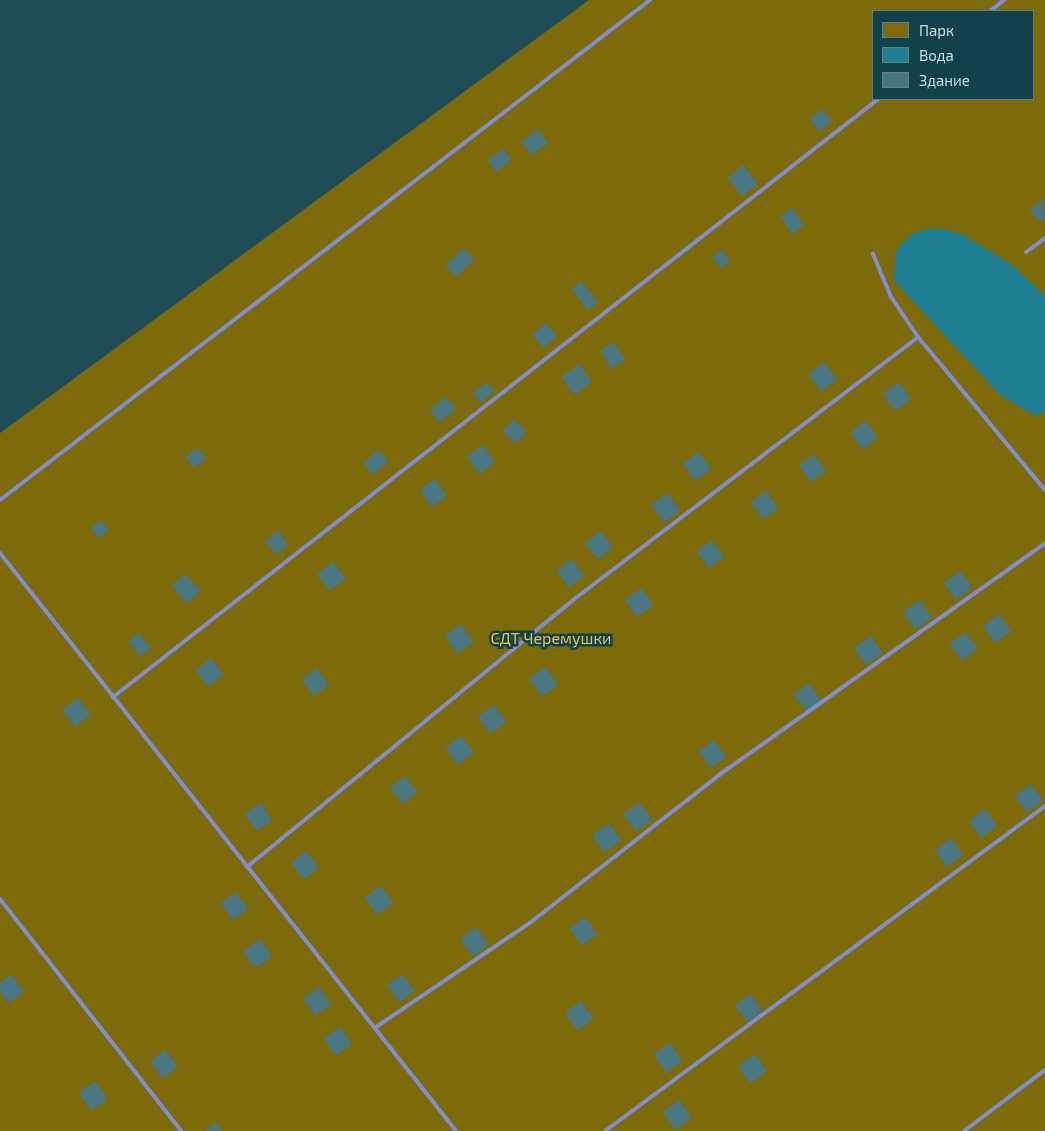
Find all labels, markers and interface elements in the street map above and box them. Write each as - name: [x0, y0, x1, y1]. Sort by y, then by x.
- legend: [872, 10, 1035, 100]
- text: Парк: [919, 21, 954, 39]
- text: Вода: [919, 46, 954, 64]
- text: Здание: [919, 71, 970, 89]
- park label: СДТ Черемушки: [491, 628, 611, 648]

